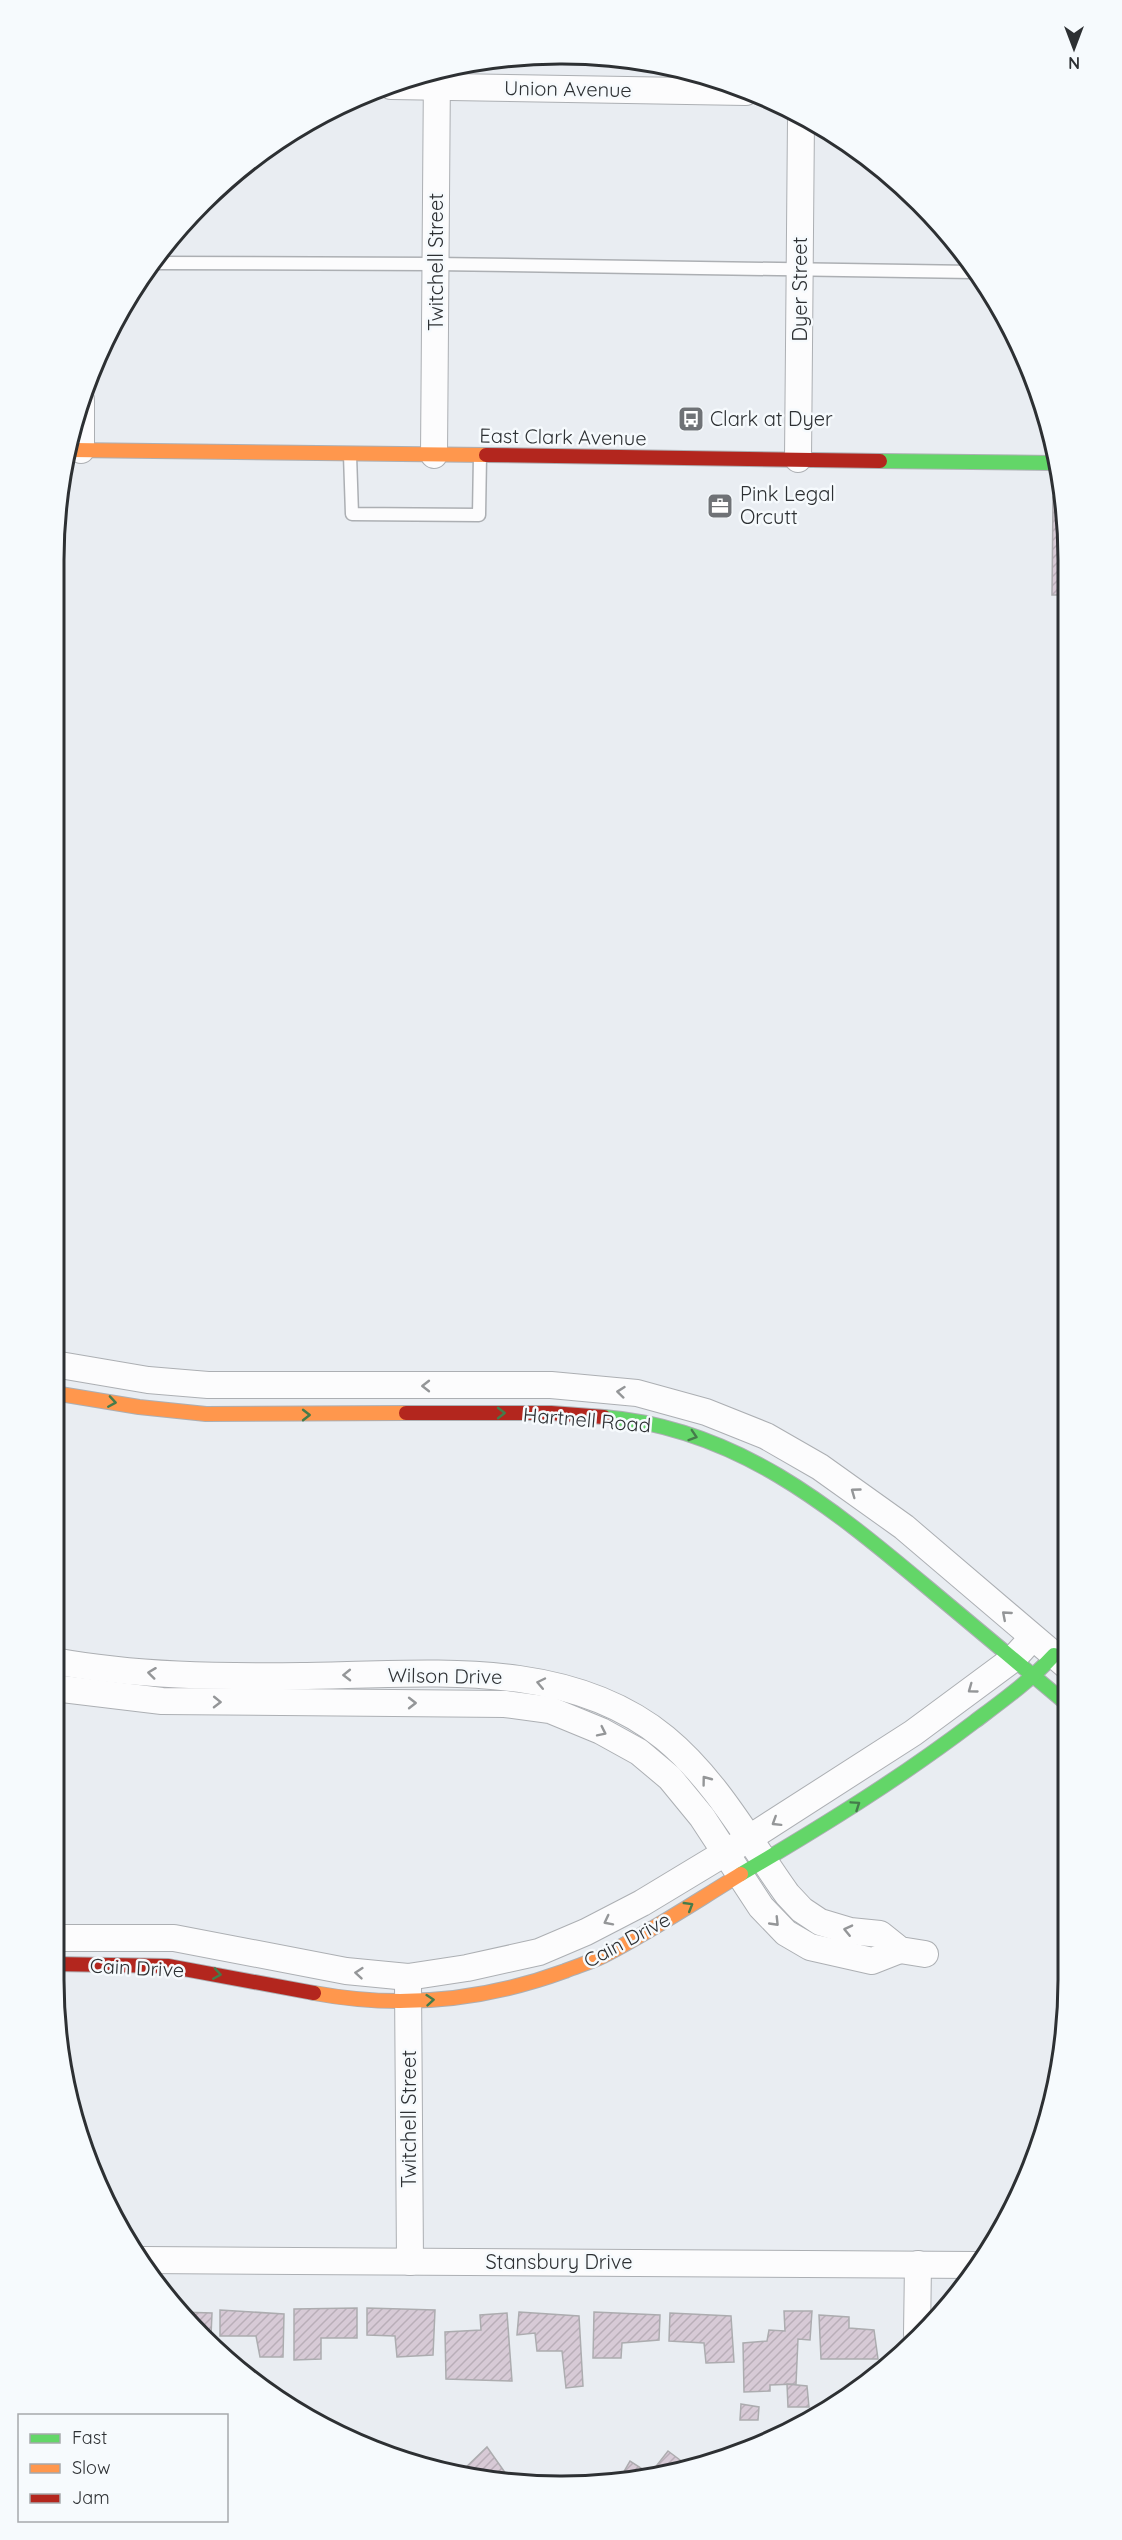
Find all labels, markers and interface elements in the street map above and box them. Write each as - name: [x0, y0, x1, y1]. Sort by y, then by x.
- north arrow: [1044, 18, 1104, 78]
- text: N: [1068, 53, 1080, 73]
- street label: Union Avenue: [504, 75, 632, 102]
- street label: Twitchell Street: [423, 193, 448, 331]
- street label: Dyer Street: [787, 236, 812, 341]
- bus stop icon: Clark at Dyer: [676, 404, 706, 434]
- place label: Clark at Dyer: [710, 406, 833, 431]
- street label: East Clark Avenue: [479, 423, 647, 450]
- place label: Pink Legal Orcutt: [740, 481, 835, 529]
- office icon: Pink Legal Orcutt: [705, 491, 735, 521]
- one-way arrow: [422, 1380, 431, 1392]
- one-way arrow: [616, 1386, 625, 1399]
- one-way arrow: [107, 1396, 116, 1408]
- street label: Hartnell Road: [522, 1401, 652, 1438]
- one-way arrow: [496, 1407, 505, 1420]
- one-way arrow: [301, 1408, 310, 1421]
- one-way arrow: [687, 1429, 698, 1442]
- one-way arrow: [851, 1488, 862, 1499]
- one-way arrow: [1002, 1611, 1013, 1622]
- street label: Wilson Drive: [387, 1662, 503, 1689]
- one-way arrow: [148, 1667, 157, 1680]
- one-way arrow: [343, 1669, 352, 1681]
- one-way arrow: [537, 1678, 547, 1691]
- one-way arrow: [967, 1682, 978, 1693]
- one-way arrow: [212, 1695, 221, 1708]
- one-way arrow: [407, 1697, 416, 1709]
- one-way arrow: [595, 1725, 606, 1737]
- one-way arrow: [702, 1775, 713, 1786]
- one-way arrow: [849, 1801, 860, 1812]
- one-way arrow: [772, 1815, 783, 1826]
- one-way arrow: [683, 1902, 693, 1914]
- street label: Cain Drive: [579, 1906, 674, 1973]
- one-way arrow: [603, 1914, 614, 1925]
- one-way arrow: [768, 1915, 779, 1925]
- one-way arrow: [843, 1924, 853, 1937]
- street label: Cain Drive: [89, 1953, 185, 1982]
- one-way arrow: [355, 1966, 364, 1979]
- one-way arrow: [212, 1968, 221, 1980]
- one-way arrow: [426, 1994, 435, 2007]
- street label: Twitchell Street: [396, 2050, 421, 2188]
- street label: Stansbury Drive: [485, 2249, 633, 2274]
- legend: [18, 2414, 228, 2522]
- text: Fast: [72, 2426, 107, 2449]
- text: Slow: [72, 2456, 110, 2479]
- text: Jam: [72, 2486, 110, 2509]

